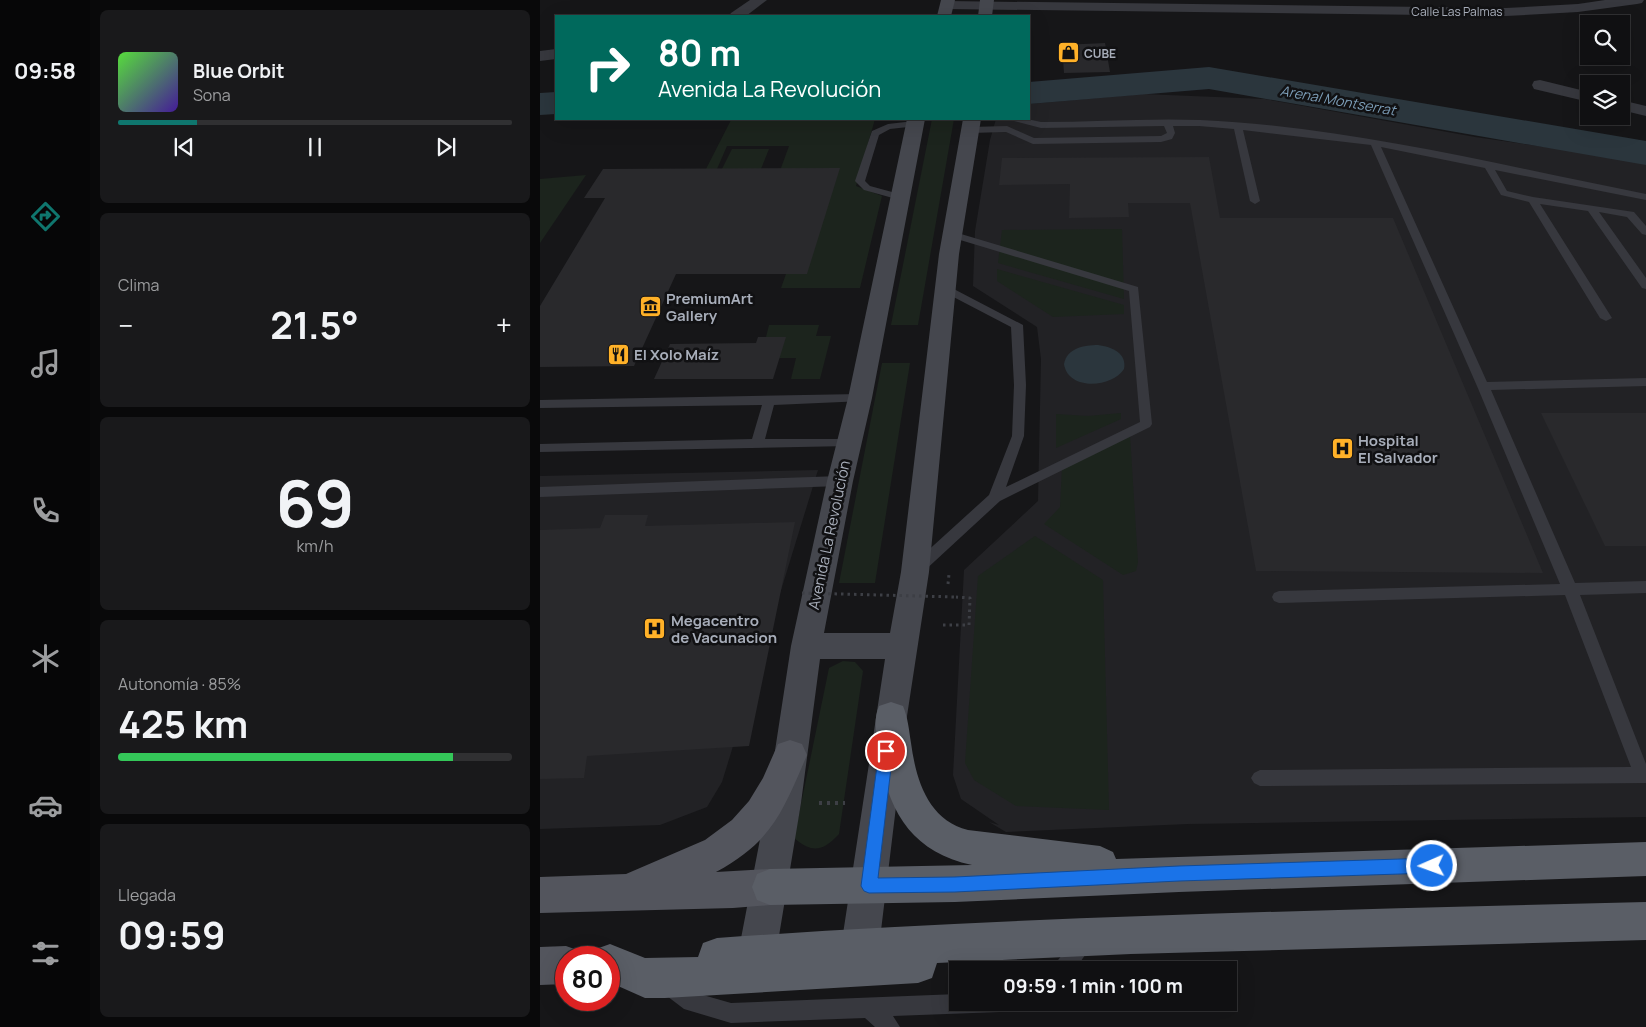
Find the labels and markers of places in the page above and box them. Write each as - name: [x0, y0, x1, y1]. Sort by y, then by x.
- shop icon: CUBE: [1056, 41, 1080, 65]
- place label: CUBE: [1084, 45, 1116, 62]
- place label: PremiumArt Gallery: [666, 288, 753, 326]
- museum icon: PremiumArt Gallery: [638, 295, 662, 319]
- restaurant icon: El Xolo Maíz: [606, 342, 630, 366]
- place label: El Xolo Maíz: [634, 344, 719, 365]
- place label: Hospital El Salvador: [1358, 430, 1438, 468]
- hospital icon: Hospital El Salvador: [1330, 437, 1354, 461]
- place label: Megacentro de Vacunacion: [671, 610, 777, 648]
- hospital icon: Megacentro de Vacunacion: [643, 617, 667, 641]
- pin: [865, 730, 907, 772]

